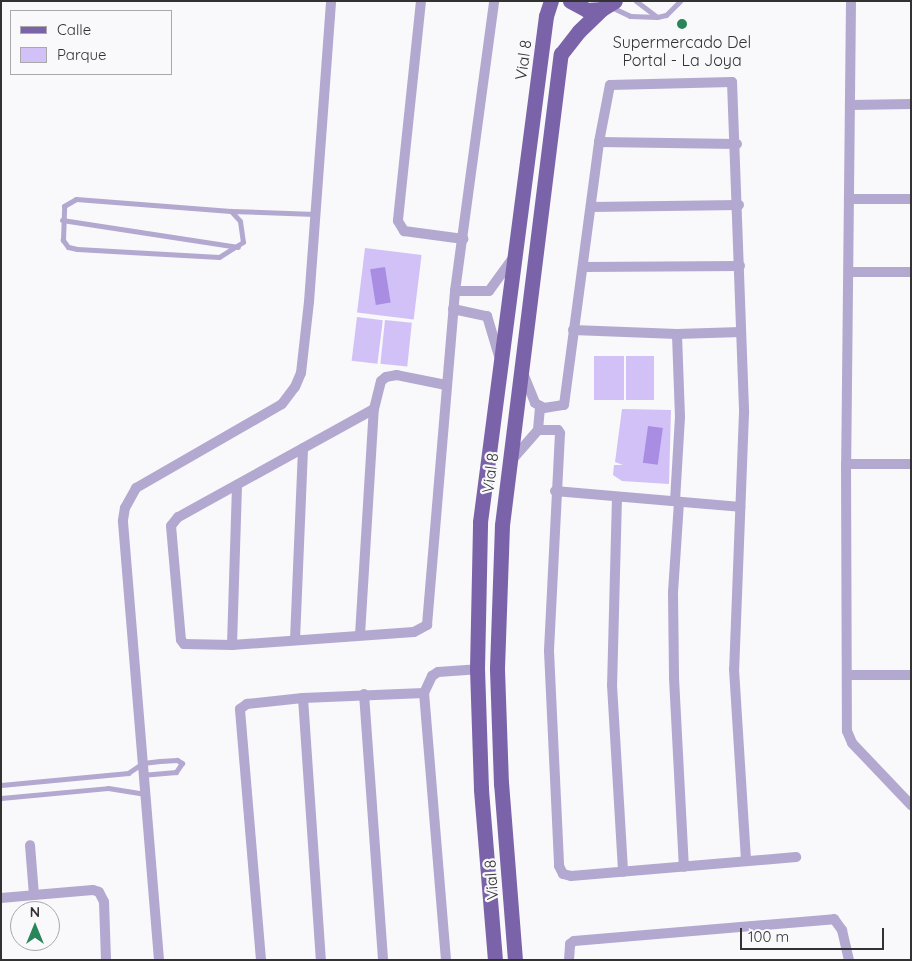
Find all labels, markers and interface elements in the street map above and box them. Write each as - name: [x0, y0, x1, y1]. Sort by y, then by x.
- legend: [10, 10, 172, 75]
- marker: Supermercado Del Portal - La Joya: [676, 18, 688, 30]
- text: Calle: [57, 20, 91, 39]
- place label: Supermercado Del Portal - La Joya: [613, 32, 751, 70]
- street label: Vial 8: [511, 39, 535, 81]
- text: Parque: [57, 45, 107, 64]
- street label: Vial 8: [478, 452, 502, 494]
- street label: Vial 8: [480, 859, 502, 901]
- north arrow: [10, 901, 60, 951]
- text: N: [30, 903, 40, 921]
- scale bar: [742, 918, 886, 950]
- text: 100 m: [748, 927, 789, 946]

